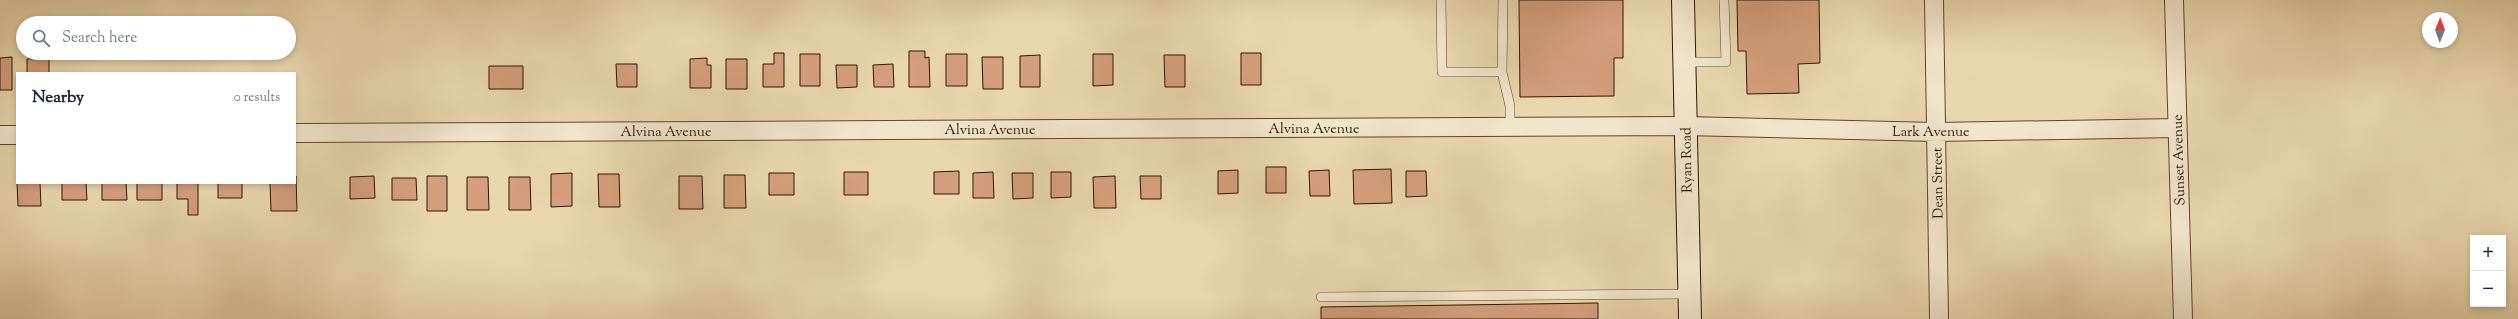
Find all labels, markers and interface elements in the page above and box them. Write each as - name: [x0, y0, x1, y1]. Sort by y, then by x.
- north arrow: [2422, 12, 2458, 48]
- search box: [16, 16, 296, 60]
- icon: search: [30, 27, 52, 49]
- text: Search here: [62, 28, 137, 49]
- text: Nearby: [32, 86, 84, 110]
- text: 0 results: [234, 89, 280, 107]
- street label: Sunset Avenue: [2168, 114, 2192, 206]
- street label: Alvina Avenue: [1269, 120, 1359, 140]
- street label: Alvina Avenue: [945, 121, 1035, 141]
- street label: Alvina Avenue: [621, 123, 711, 143]
- street label: Lark Avenue: [1892, 123, 1970, 143]
- street label: Ryan Road: [1677, 127, 1699, 193]
- street label: Dean Street: [1928, 147, 1950, 219]
- map controls: [2470, 235, 2506, 307]
- button: +: [2470, 235, 2506, 271]
- button: −: [2470, 271, 2506, 307]

